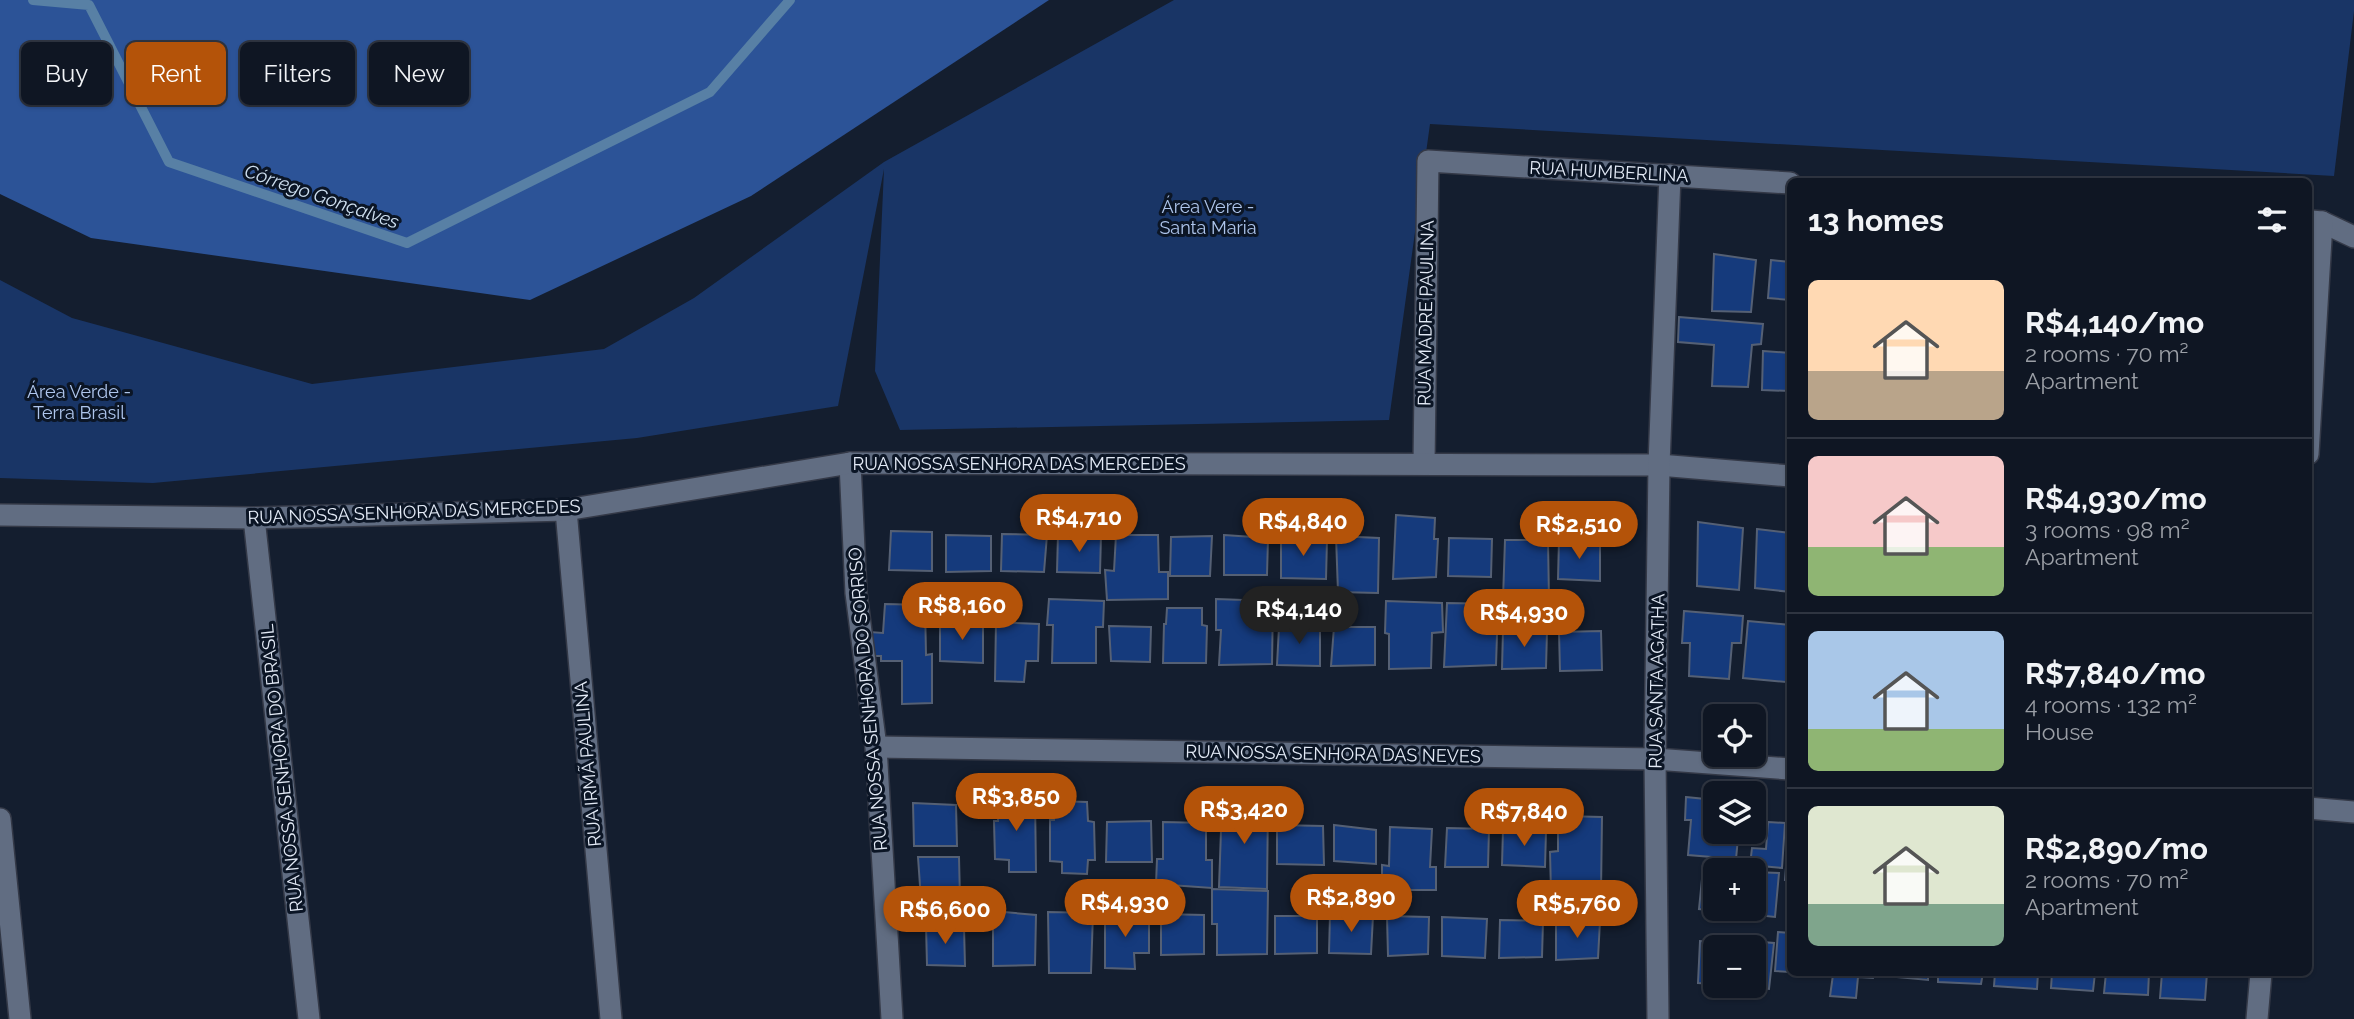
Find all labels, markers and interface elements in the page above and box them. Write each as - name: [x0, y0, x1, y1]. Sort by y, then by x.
- chip: Buy: [21, 42, 112, 105]
- chip: Rent: [126, 42, 226, 105]
- chip: Filters: [240, 42, 355, 105]
- chip: New: [369, 42, 469, 105]
- street label: RUA HUMBERLINA: [1529, 157, 1689, 186]
- water label: Córrego Gonçalves: [242, 159, 402, 233]
- park label: Área Vere - Santa Maria: [1159, 195, 1257, 238]
- icon: filters: [2253, 201, 2291, 239]
- text: 13 homes: [1808, 203, 1944, 238]
- street label: RUA MADRE PAULINA: [1413, 220, 1438, 406]
- text: R$4,140/mo: [2025, 305, 2204, 340]
- icon: home: [1864, 308, 1948, 392]
- text: 2 rooms · 70 m²: [2025, 340, 2188, 367]
- text: Apartment: [2025, 367, 2139, 394]
- park label: Área Verde - Terra Brasil: [27, 380, 131, 423]
- street label: RUA NOSSA SENHORA DAS MERCEDES: [852, 453, 1186, 474]
- text: R$4,930/mo: [2025, 481, 2207, 516]
- icon: home: [1864, 484, 1948, 568]
- pin: R$4,710: [1014, 494, 1144, 554]
- street label: RUA NOSSA SENHORA DAS MERCEDES: [247, 495, 581, 528]
- pin: R$4,840: [1238, 498, 1368, 558]
- pin: R$2,510: [1514, 502, 1644, 561]
- text: R$4,710: [1036, 503, 1122, 530]
- text: R$4,840: [1258, 507, 1348, 534]
- text: R$2,510: [1536, 510, 1622, 537]
- text: 3 rooms · 98 m²: [2025, 516, 2190, 543]
- text: Apartment: [2025, 543, 2139, 570]
- street label: RUA NOSSA SENHORA DO SORRISO: [844, 546, 891, 852]
- pin: R$8,160: [897, 582, 1027, 642]
- pin: R$4,140: [1234, 586, 1364, 646]
- pin: R$4,930: [1459, 590, 1589, 649]
- text: R$8,160: [918, 591, 1006, 618]
- street label: RUA SANTA AGATHA: [1644, 593, 1669, 769]
- text: R$4,140: [1256, 595, 1342, 622]
- text: R$4,930: [1480, 598, 1568, 625]
- street label: RUA NOSSA SENHORA DO BRASIL: [256, 623, 307, 913]
- text: R$7,840/mo: [2025, 656, 2206, 691]
- icon: home: [1864, 659, 1948, 743]
- street label: RUA IRMÃ PAULINA: [570, 681, 605, 848]
- text: 4 rooms · 132 m²: [2025, 691, 2197, 718]
- map controls: [1703, 704, 1766, 998]
- button: locate: [1703, 704, 1766, 767]
- text: House: [2025, 718, 2094, 745]
- street label: RUA NOSSA SENHORA DAS NEVES: [1185, 740, 1481, 767]
- pin: R$3,850: [951, 774, 1081, 833]
- button: layers: [1703, 781, 1766, 844]
- text: R$3,850: [972, 782, 1060, 809]
- pin: R$3,420: [1179, 786, 1309, 846]
- pin: R$7,840: [1459, 788, 1589, 848]
- text: R$3,420: [1200, 795, 1288, 822]
- text: R$7,840: [1480, 797, 1568, 824]
- text: R$2,890/mo: [2025, 831, 2208, 866]
- icon: home: [1864, 834, 1948, 918]
- button: +: [1703, 858, 1766, 921]
- text: 2 rooms · 70 m²: [2025, 866, 2188, 893]
- pin: R$2,890: [1286, 874, 1416, 934]
- pin: R$4,930: [1060, 880, 1190, 939]
- pin: R$5,760: [1512, 880, 1642, 940]
- text: R$2,890: [1306, 883, 1396, 910]
- pin: R$6,600: [880, 886, 1010, 946]
- text: R$4,930: [1081, 888, 1169, 915]
- text: R$5,760: [1533, 889, 1621, 916]
- text: Apartment: [2025, 893, 2139, 920]
- text: R$6,600: [899, 895, 991, 922]
- button: −: [1703, 935, 1766, 998]

